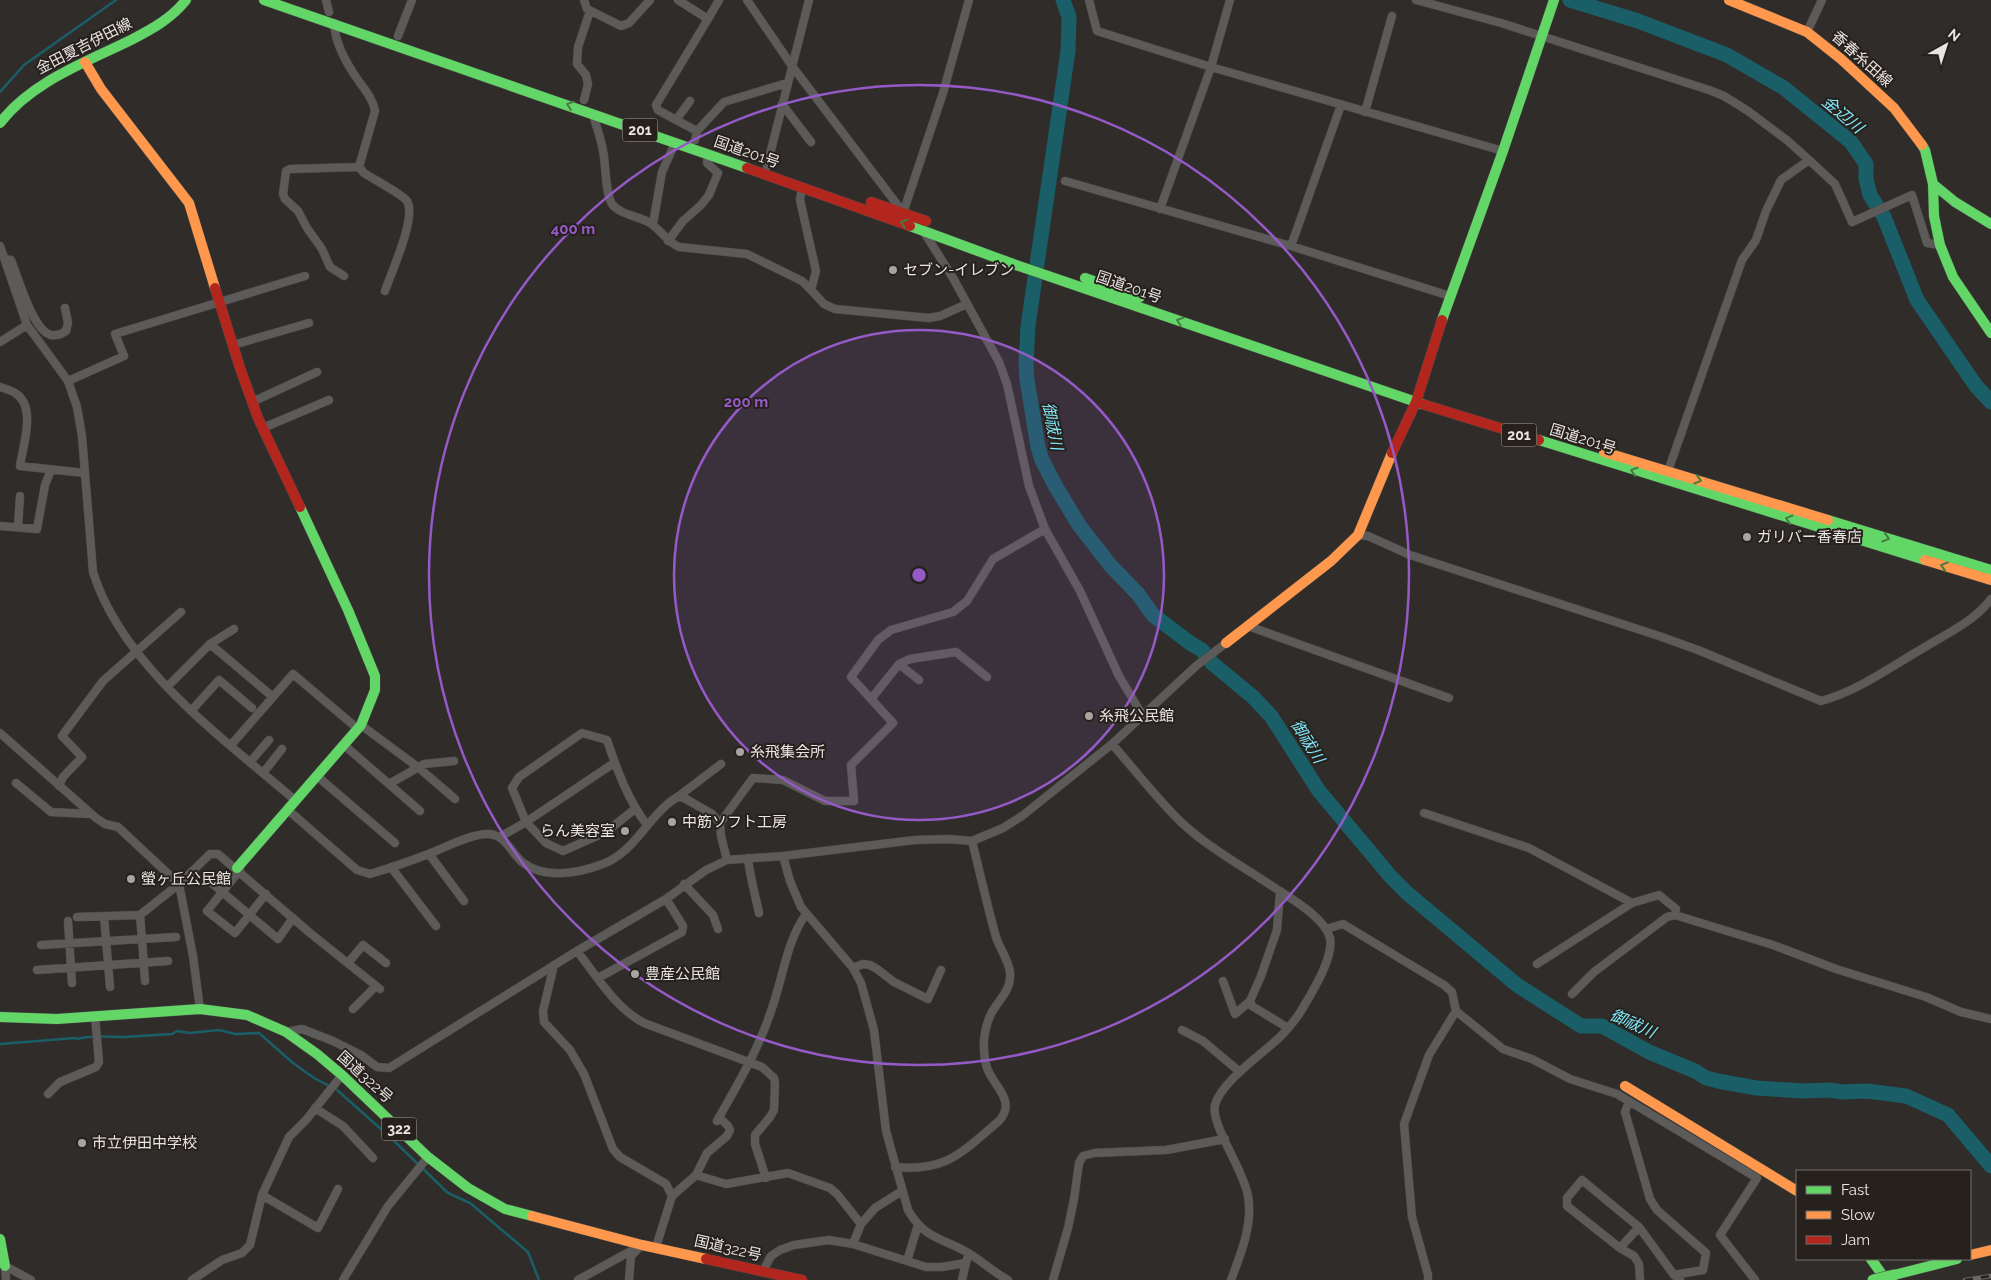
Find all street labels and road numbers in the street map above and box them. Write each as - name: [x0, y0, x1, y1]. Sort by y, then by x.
- street label: 金田夏吉伊田線: [33, 14, 135, 78]
- street label: 香春糸田線: [1828, 27, 1896, 91]
- road number: 201: [622, 118, 658, 142]
- street label: 国道201号: [712, 132, 782, 172]
- street label: 国道201号: [1094, 267, 1164, 307]
- street label: 国道201号: [1548, 420, 1618, 458]
- road number: 201: [1502, 424, 1536, 446]
- street label: 国道322号: [333, 1047, 397, 1107]
- road number: 322: [382, 1118, 416, 1140]
- street label: 国道322号: [693, 1232, 763, 1264]

